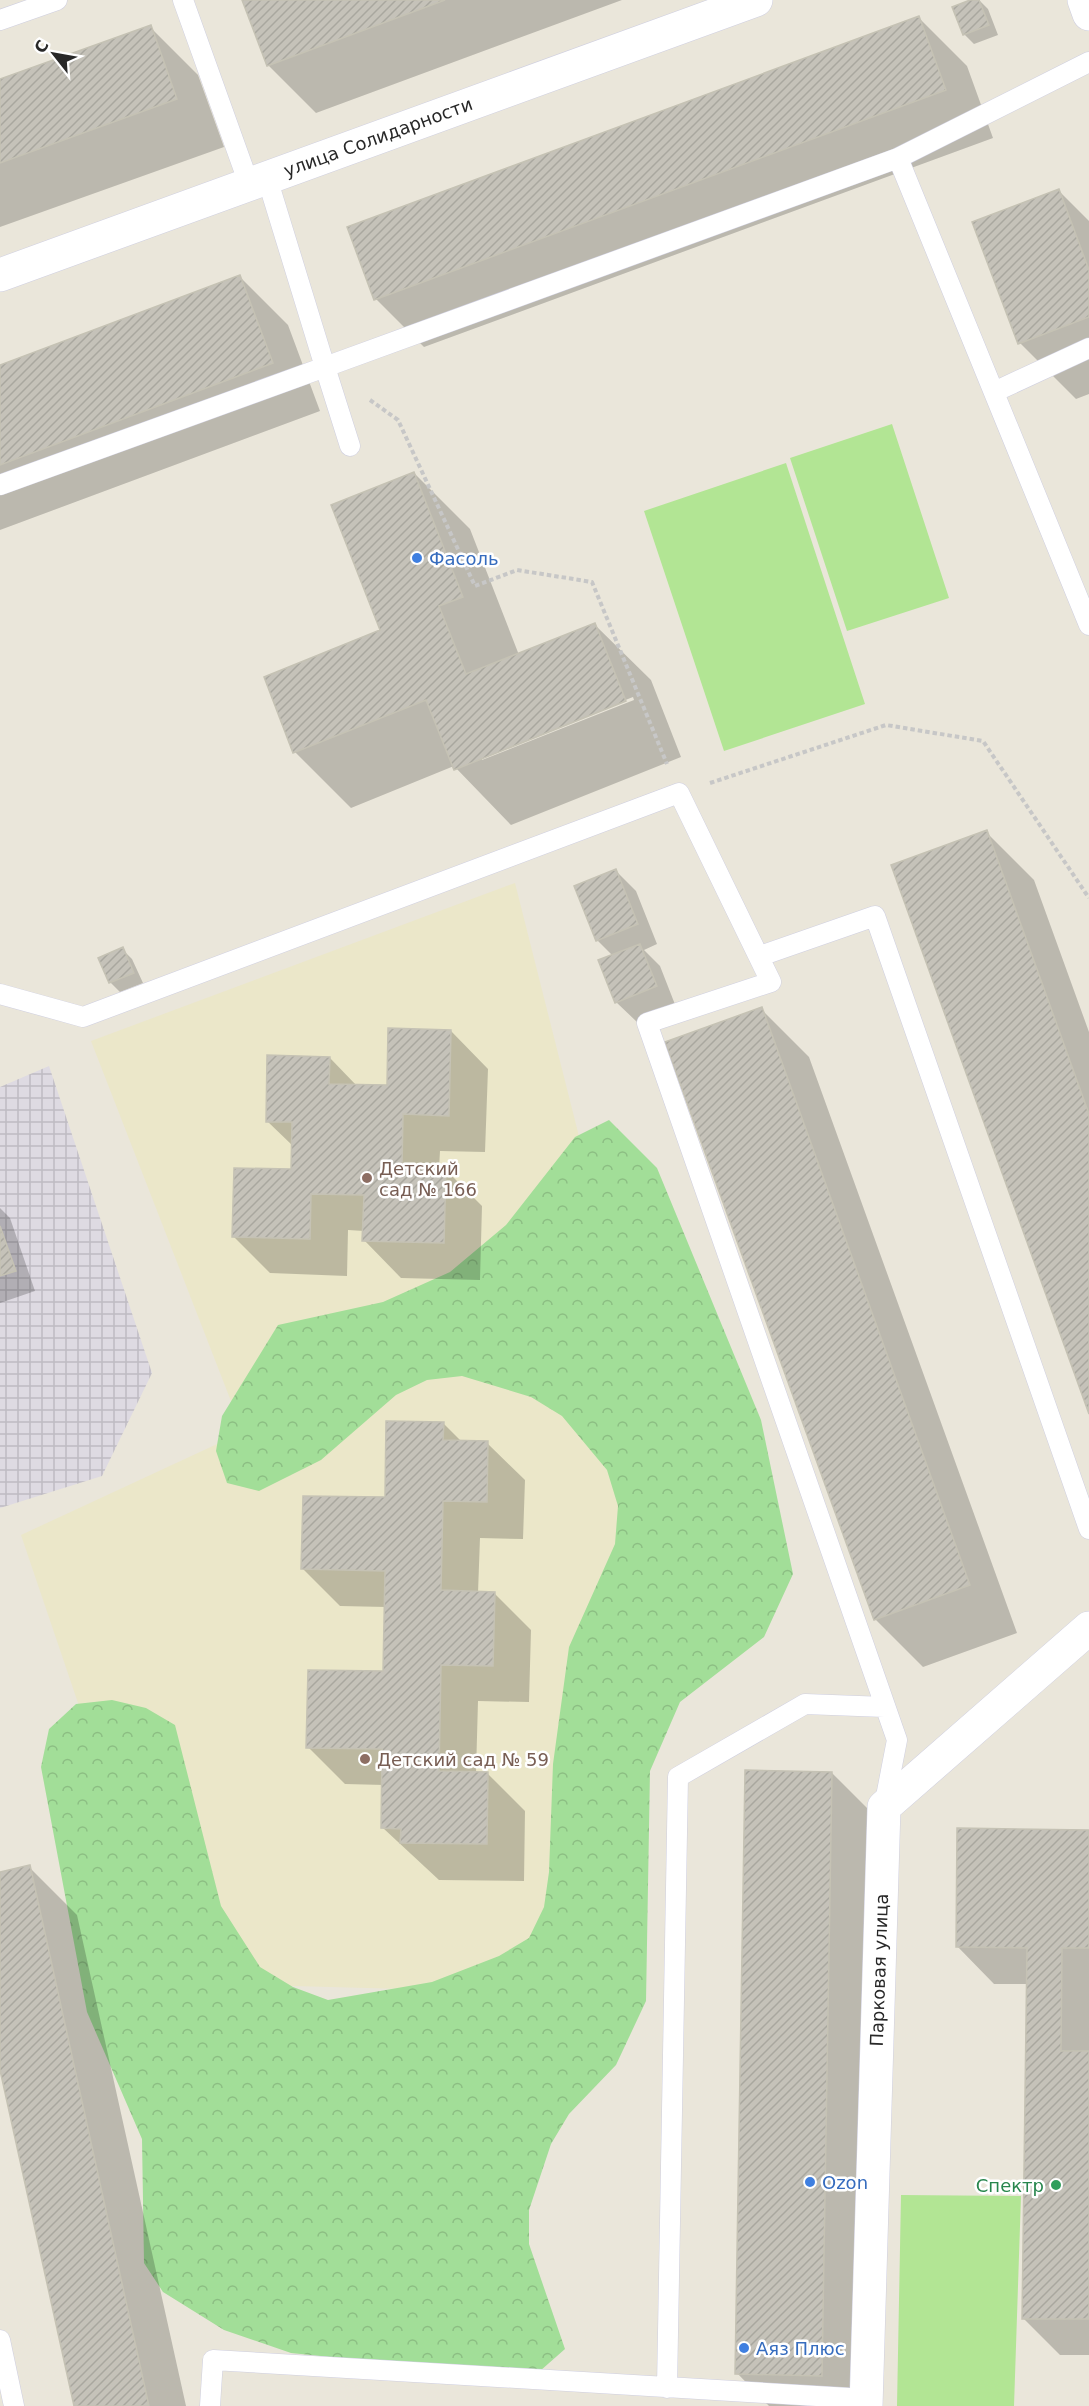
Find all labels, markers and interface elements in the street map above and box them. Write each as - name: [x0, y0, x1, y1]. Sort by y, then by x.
- north arrow: [24, 24, 84, 84]
- text: С: [30, 37, 53, 56]
- street label: улица Солидарности: [281, 93, 475, 181]
- place label: Фасоль: [429, 548, 499, 569]
- marker: Фасоль: [410, 551, 424, 565]
- place label: Детский сад № 166: [379, 1158, 477, 1200]
- marker: Детский сад № 166: [360, 1171, 374, 1185]
- place label: Детский сад № 59: [377, 1749, 549, 1770]
- marker: Детский сад № 59: [358, 1752, 372, 1766]
- street label: Парковая улица: [866, 1893, 892, 2047]
- place label: Ozon: [822, 2172, 868, 2193]
- marker: Ozon: [803, 2175, 817, 2189]
- place label: Спектр: [976, 2175, 1044, 2196]
- marker: Спектр: [1049, 2178, 1063, 2192]
- place label: Аяз Плюс: [756, 2338, 845, 2359]
- marker: Аяз Плюс: [737, 2341, 751, 2355]

